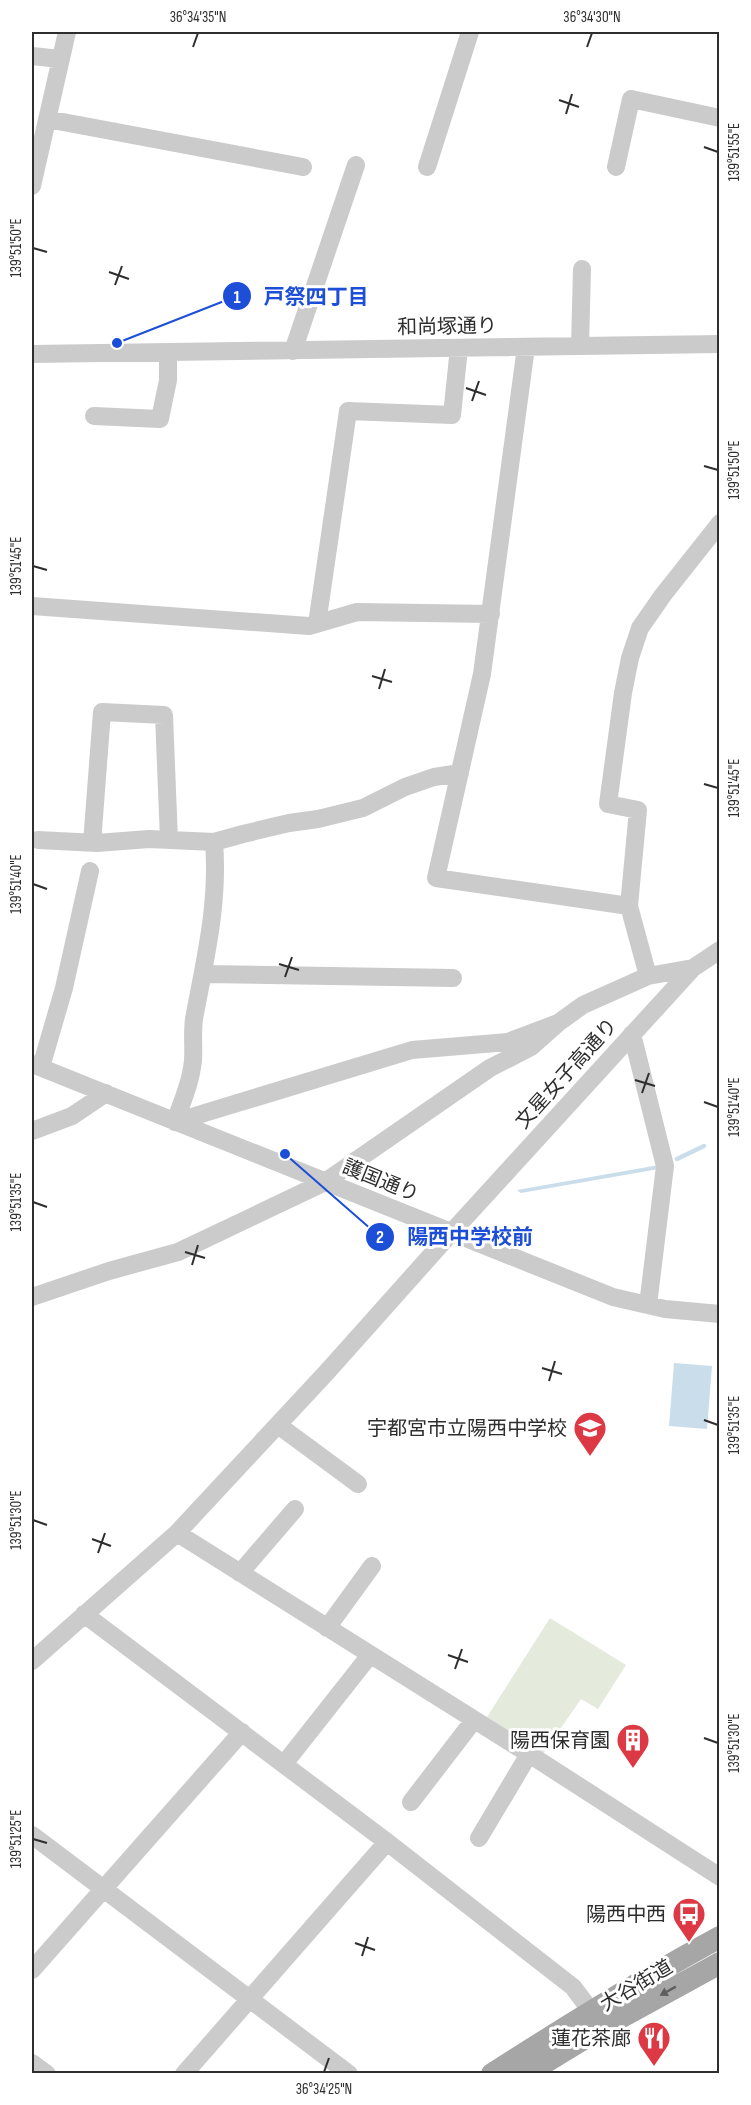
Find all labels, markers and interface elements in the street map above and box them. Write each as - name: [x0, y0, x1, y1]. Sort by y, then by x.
- text: 36°34'35"N: [170, 8, 226, 27]
- text: 36°34'30"N: [563, 8, 621, 27]
- text: 139°51'55"E: [725, 123, 744, 181]
- text: 139°51'50"E: [7, 218, 26, 278]
- callout: 戸祭四丁目: [222, 277, 381, 316]
- text: 戸祭四丁目: [264, 285, 369, 310]
- text: 1: [233, 287, 241, 308]
- street label: 和尚塚通り: [397, 314, 497, 340]
- text: 139°51'50"E: [725, 440, 744, 500]
- text: 139°51'45"E: [7, 537, 26, 595]
- text: 139°51'45"E: [725, 759, 744, 817]
- text: 139°51'40"E: [7, 854, 26, 914]
- street label: 文星女子高通り: [511, 1014, 623, 1134]
- text: 139°51'40"E: [725, 1077, 744, 1137]
- street label: 護国通り: [339, 1155, 422, 1207]
- text: 139°51'35"E: [7, 1173, 26, 1231]
- callout: 陽西中学校前: [365, 1217, 545, 1256]
- text: 陽西中学校前: [407, 1225, 533, 1250]
- text: 2: [376, 1227, 384, 1248]
- text: 139°51'35"E: [725, 1396, 744, 1454]
- school or university icon: 宇都宮市立陽西中学校: [572, 1410, 608, 1457]
- place label: 宇都宮市立陽西中学校: [367, 1417, 567, 1441]
- text: 139°51'30"E: [7, 1490, 26, 1550]
- text: 139°51'30"E: [725, 1713, 744, 1773]
- building icon: 陽西保育園: [615, 1722, 651, 1769]
- place label: 陽西保育園: [510, 1729, 610, 1753]
- text: 139°51'25"E: [7, 1810, 26, 1868]
- bus stop icon: 陽西中西: [671, 1896, 707, 1943]
- place label: 陽西中西: [586, 1903, 666, 1927]
- street label: 大谷街道: [596, 1955, 677, 2017]
- one-way arrow: [659, 1986, 676, 1996]
- restaurant icon: 蓮花茶廊: [636, 2020, 672, 2067]
- place label: 蓮花茶廊: [551, 2027, 631, 2051]
- text: 36°34'25"N: [296, 2080, 352, 2099]

